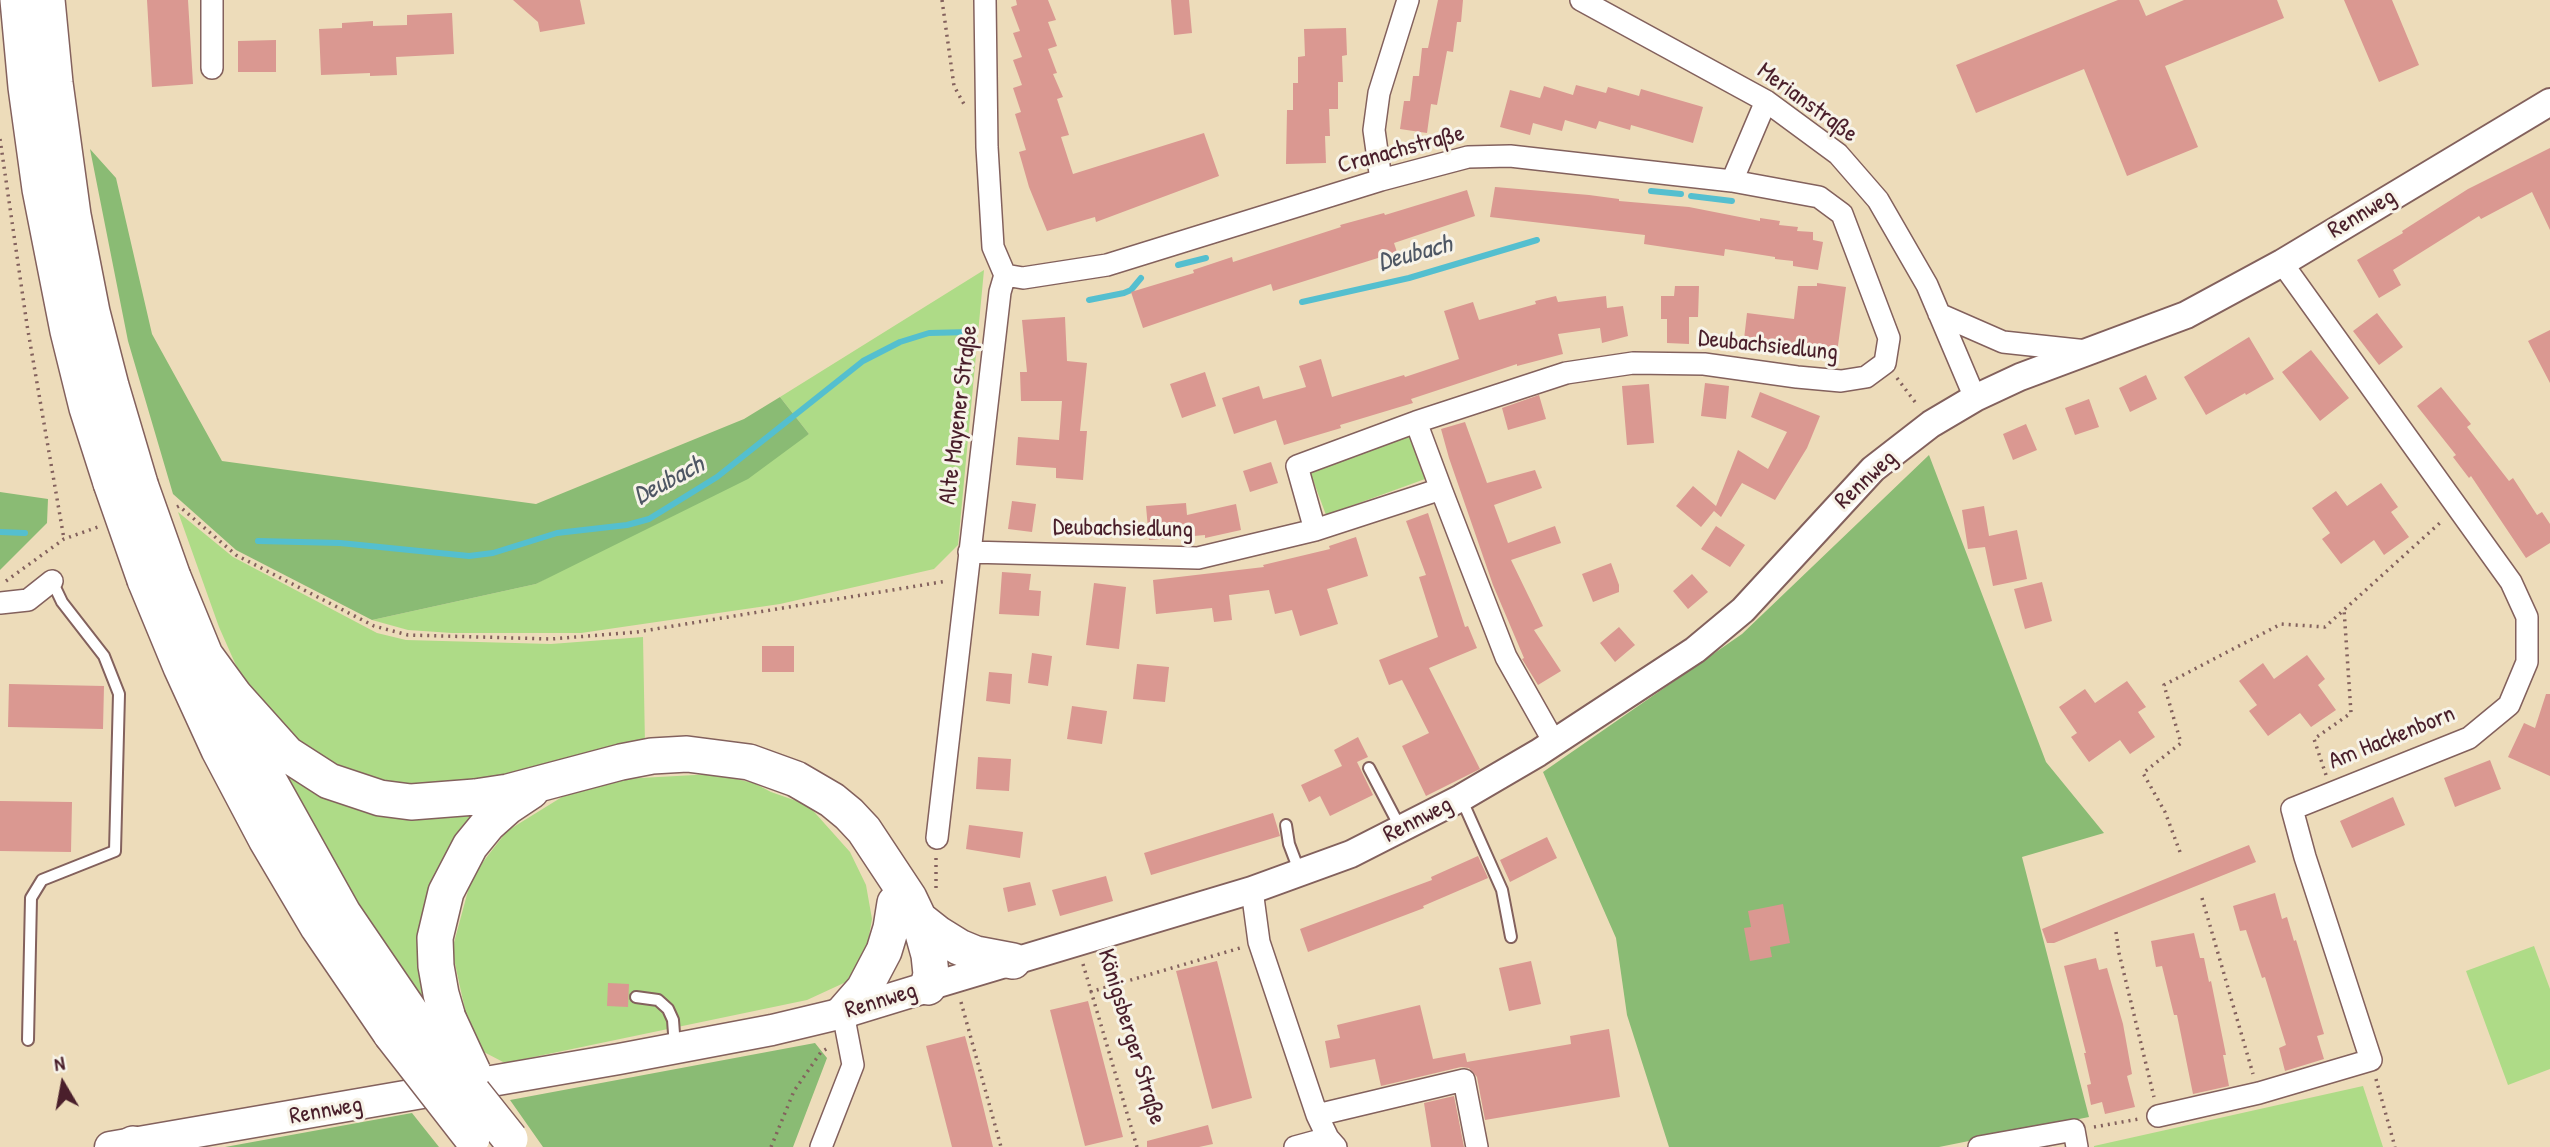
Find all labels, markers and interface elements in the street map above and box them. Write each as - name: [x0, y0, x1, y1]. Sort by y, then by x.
- street label: Merianstraße: [1751, 57, 1863, 149]
- street label: Cranachstraße: [1335, 119, 1467, 181]
- street label: Rennweg: [2323, 183, 2401, 245]
- water label: Deubach: [1375, 229, 1455, 279]
- street label: Alte Mayener Straße: [934, 324, 984, 506]
- street label: Deubachsiedlung: [1697, 324, 1839, 368]
- street label: Rennweg: [1829, 444, 1903, 516]
- water label: Deubach: [629, 450, 709, 512]
- street label: Deubachsiedlung: [1053, 513, 1193, 545]
- street label: Am Hackenborn: [2325, 700, 2459, 776]
- street label: Rennweg: [1379, 790, 1457, 850]
- street label: Königsberger Straße: [1091, 946, 1171, 1128]
- street label: Rennweg: [842, 976, 920, 1026]
- north arrow: [28, 1049, 98, 1119]
- text: N: [52, 1050, 67, 1077]
- street label: Rennweg: [287, 1090, 365, 1132]

